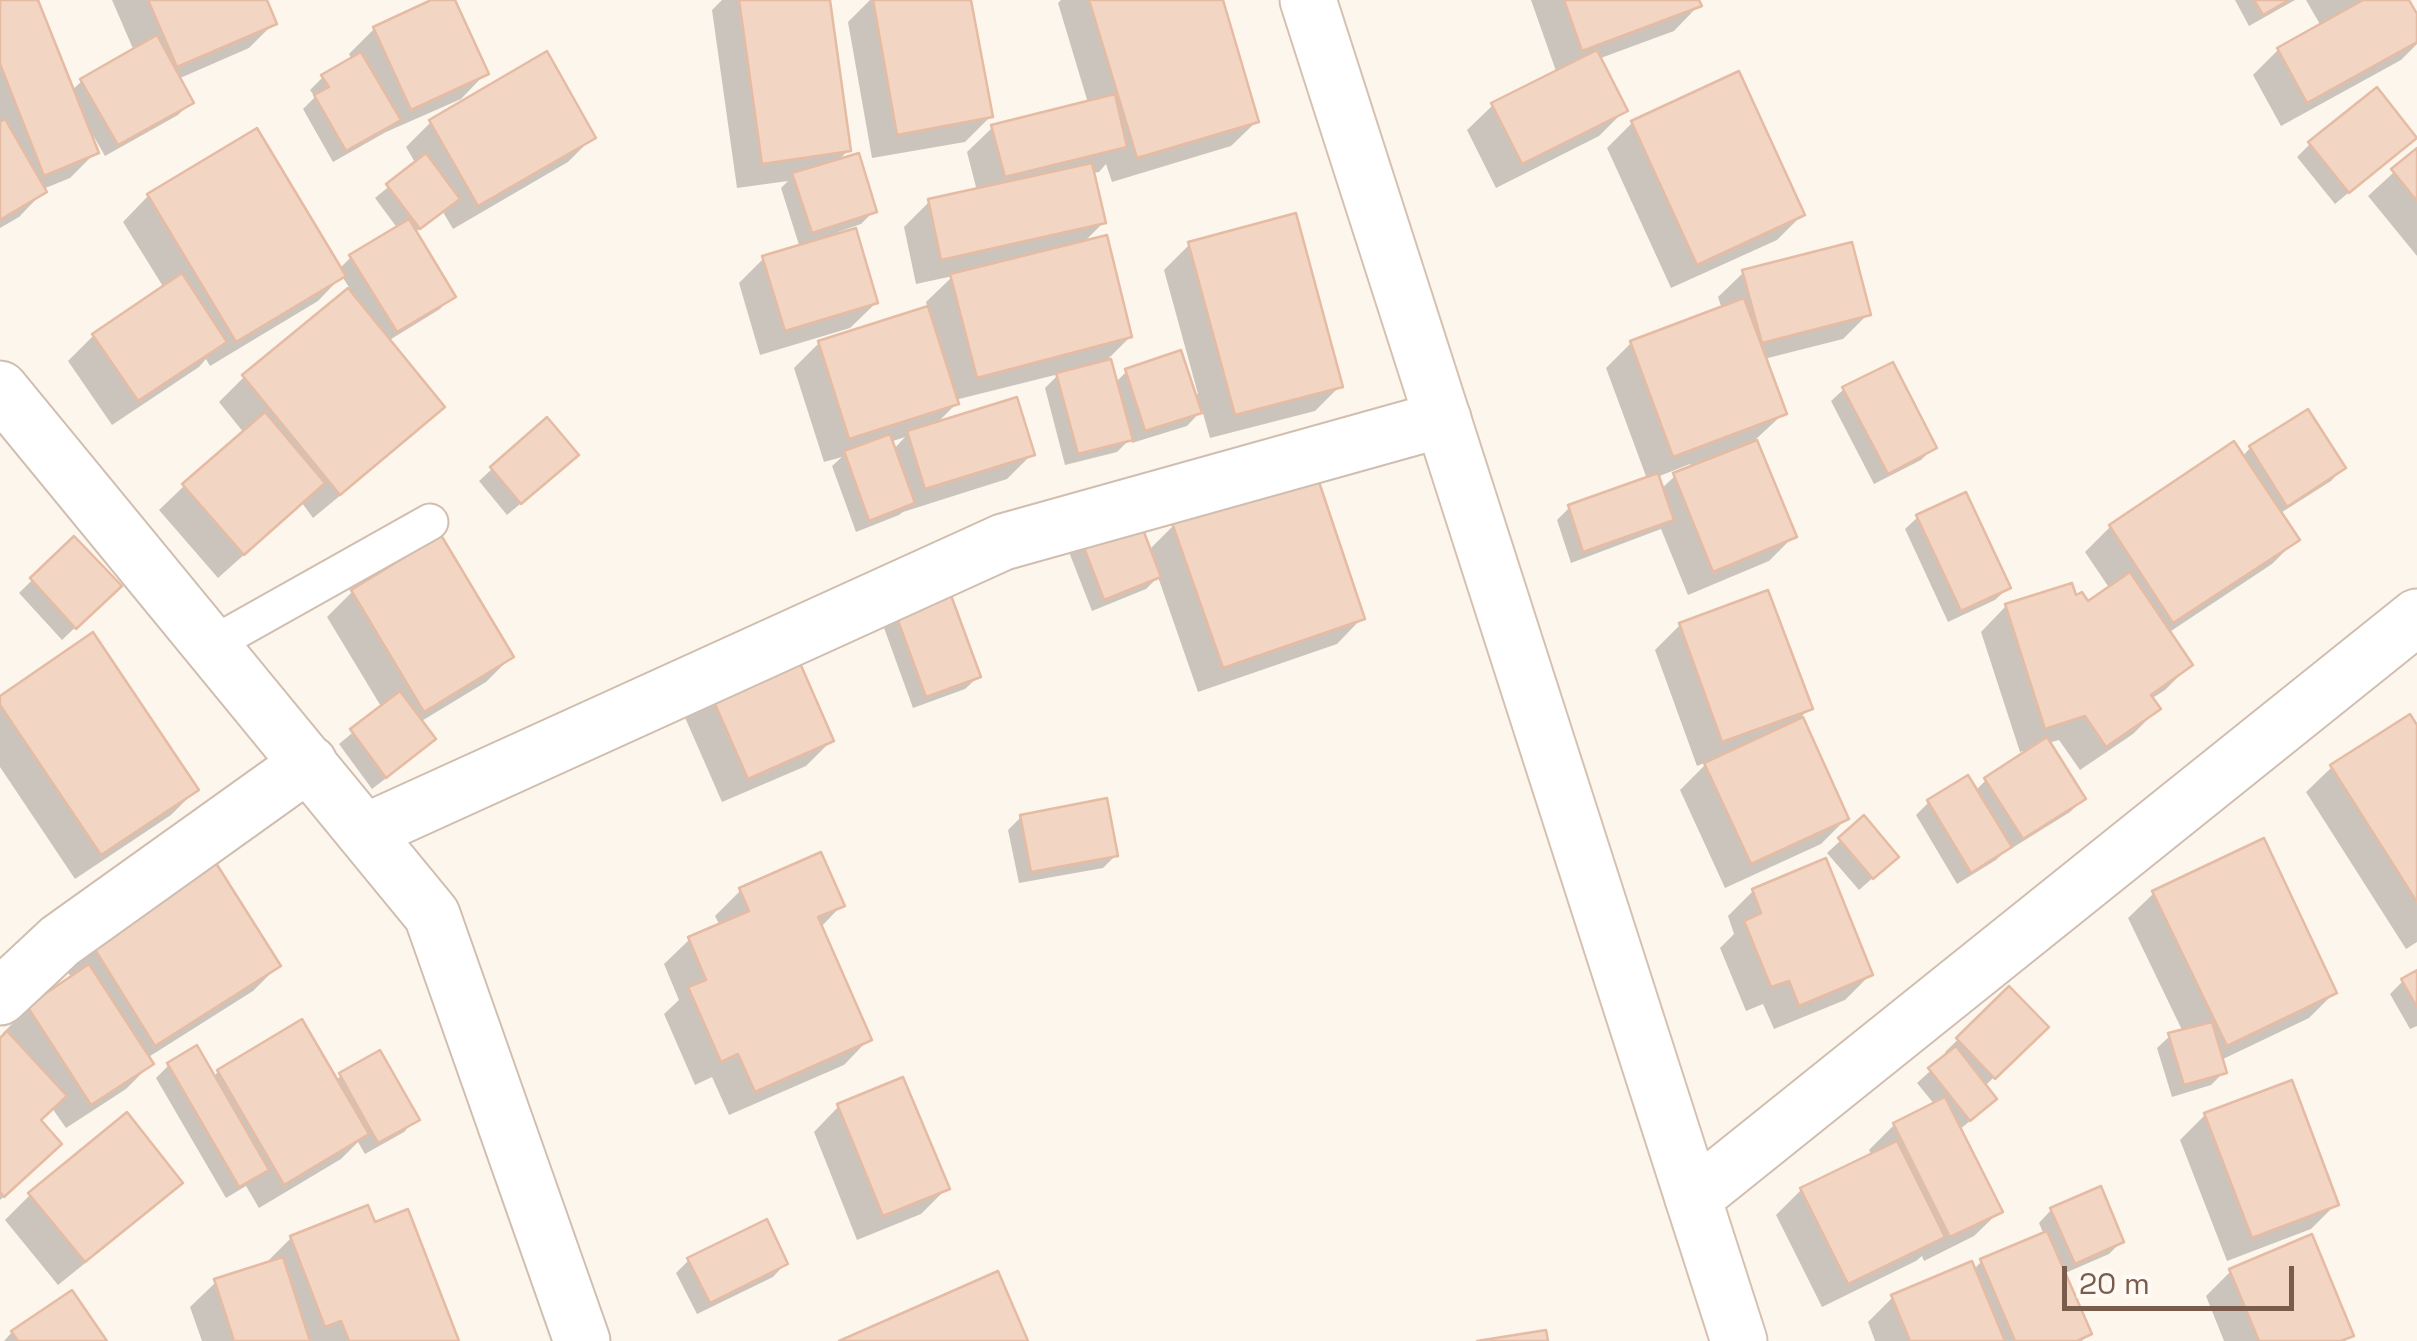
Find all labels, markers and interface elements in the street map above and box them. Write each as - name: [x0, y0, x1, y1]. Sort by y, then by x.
- scale bar: [2067, 1246, 2300, 1308]
- text: 20 m: [2079, 1264, 2150, 1303]

